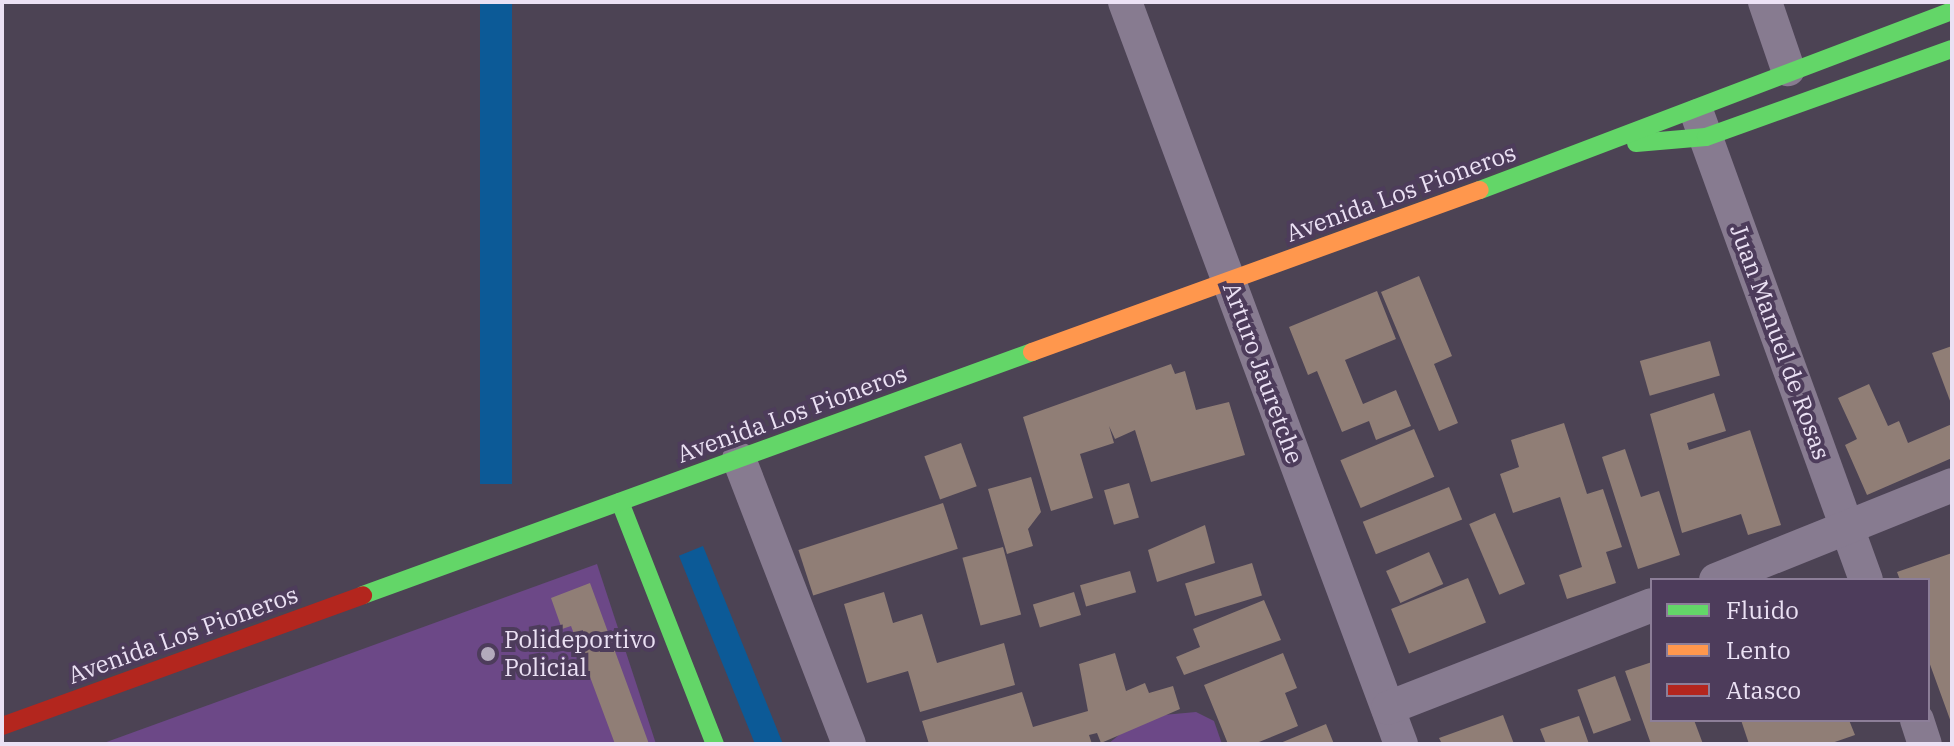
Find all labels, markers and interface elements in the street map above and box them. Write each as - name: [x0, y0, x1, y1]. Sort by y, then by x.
- street label: Avenida Los Pioneros: [1282, 138, 1520, 248]
- street label: Juan Manuel de Rosas: [1724, 220, 1836, 464]
- street label: Arturo Jauretche: [1217, 278, 1309, 468]
- street label: Avenida Los Pioneros: [673, 359, 911, 469]
- legend: [1650, 578, 1930, 722]
- street label: Avenida Los Pioneros: [64, 580, 302, 690]
- text: Fluido: [1726, 594, 1799, 626]
- place label: Polideportivo Policial: [504, 626, 656, 682]
- text: Lento: [1726, 634, 1790, 666]
- marker: Polideportivo Policial: [479, 645, 497, 663]
- text: Atasco: [1726, 674, 1801, 706]

